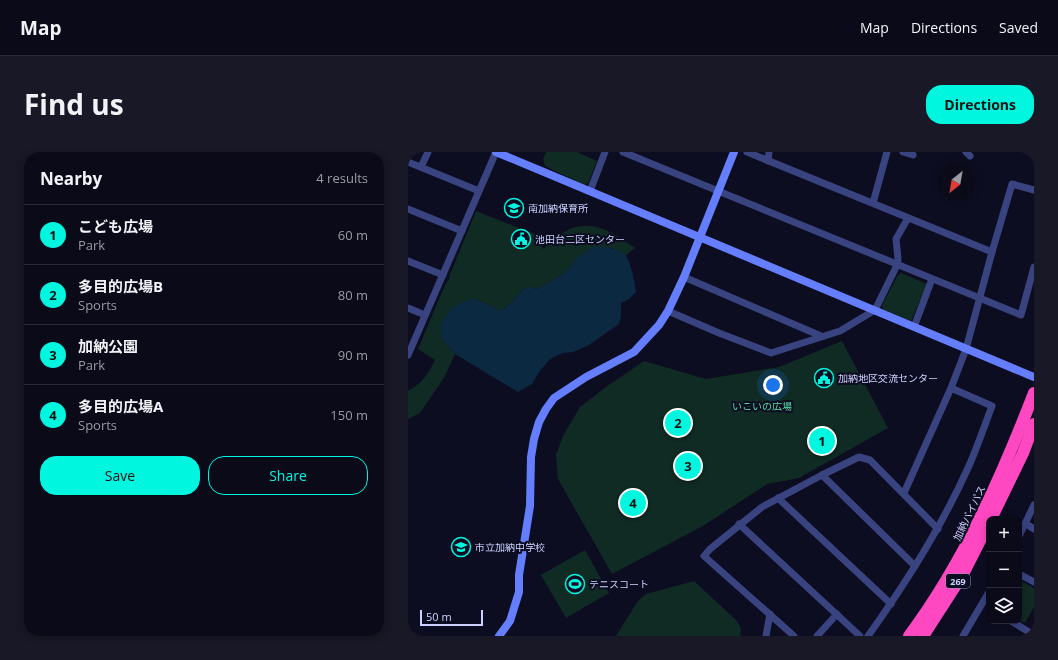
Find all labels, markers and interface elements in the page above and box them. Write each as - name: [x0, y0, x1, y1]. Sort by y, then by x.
- text: Map: [20, 15, 61, 41]
- text: Map: [860, 18, 889, 37]
- text: Directions: [911, 18, 977, 37]
- text: Saved: [999, 18, 1038, 37]
- text: Find us: [24, 85, 124, 123]
- button: Directions: [926, 85, 1034, 124]
- north arrow: [938, 164, 974, 200]
- text: Nearby: [40, 167, 102, 190]
- text: 4 results: [316, 169, 368, 187]
- school or university icon: 南加納保育所: [503, 197, 525, 219]
- place label: 南加納保育所: [528, 201, 588, 215]
- text: こども広場: [78, 216, 153, 236]
- text: 1: [49, 226, 57, 244]
- text: 60 m: [338, 226, 368, 244]
- public building icon: 池田台二区センター: [510, 228, 532, 250]
- place label: 池田台二区センター: [535, 232, 625, 246]
- text: Park: [78, 236, 105, 254]
- text: 多目的広場B: [78, 276, 163, 296]
- text: 2: [49, 286, 57, 304]
- text: 80 m: [338, 286, 368, 304]
- text: Sports: [78, 296, 117, 314]
- text: 加納公園: [78, 336, 138, 356]
- text: 3: [49, 346, 57, 364]
- text: 90 m: [338, 346, 368, 364]
- text: Park: [78, 356, 105, 374]
- public building icon: 加納地区交流センター: [813, 367, 835, 389]
- place label: 加納地区交流センター: [838, 371, 938, 385]
- your location: [763, 375, 783, 395]
- text: 多目的広場A: [78, 396, 163, 416]
- park label: いこいの広場: [732, 399, 792, 413]
- text: 4: [49, 406, 57, 424]
- text: 150 m: [330, 406, 368, 424]
- pin: 2: [665, 408, 691, 438]
- text: Sports: [78, 416, 117, 434]
- pin: 1: [809, 426, 835, 456]
- pin: 3: [675, 451, 701, 481]
- button: Save: [40, 456, 200, 495]
- button: Share: [208, 456, 368, 495]
- street label: 加納バイパス: [950, 483, 988, 543]
- pin: 4: [620, 488, 646, 518]
- map controls: [986, 516, 1022, 624]
- button: +: [986, 516, 1022, 552]
- school or university icon: 市立加納中学校: [450, 536, 472, 558]
- place label: 市立加納中学校: [475, 540, 545, 554]
- button: −: [986, 552, 1022, 588]
- sports icon: テニスコート: [564, 573, 586, 595]
- road number: 269: [946, 574, 970, 588]
- place label: テニスコート: [589, 577, 649, 591]
- button: layers: [986, 588, 1022, 624]
- scale bar: [420, 608, 483, 627]
- text: 50 m: [426, 609, 452, 624]

